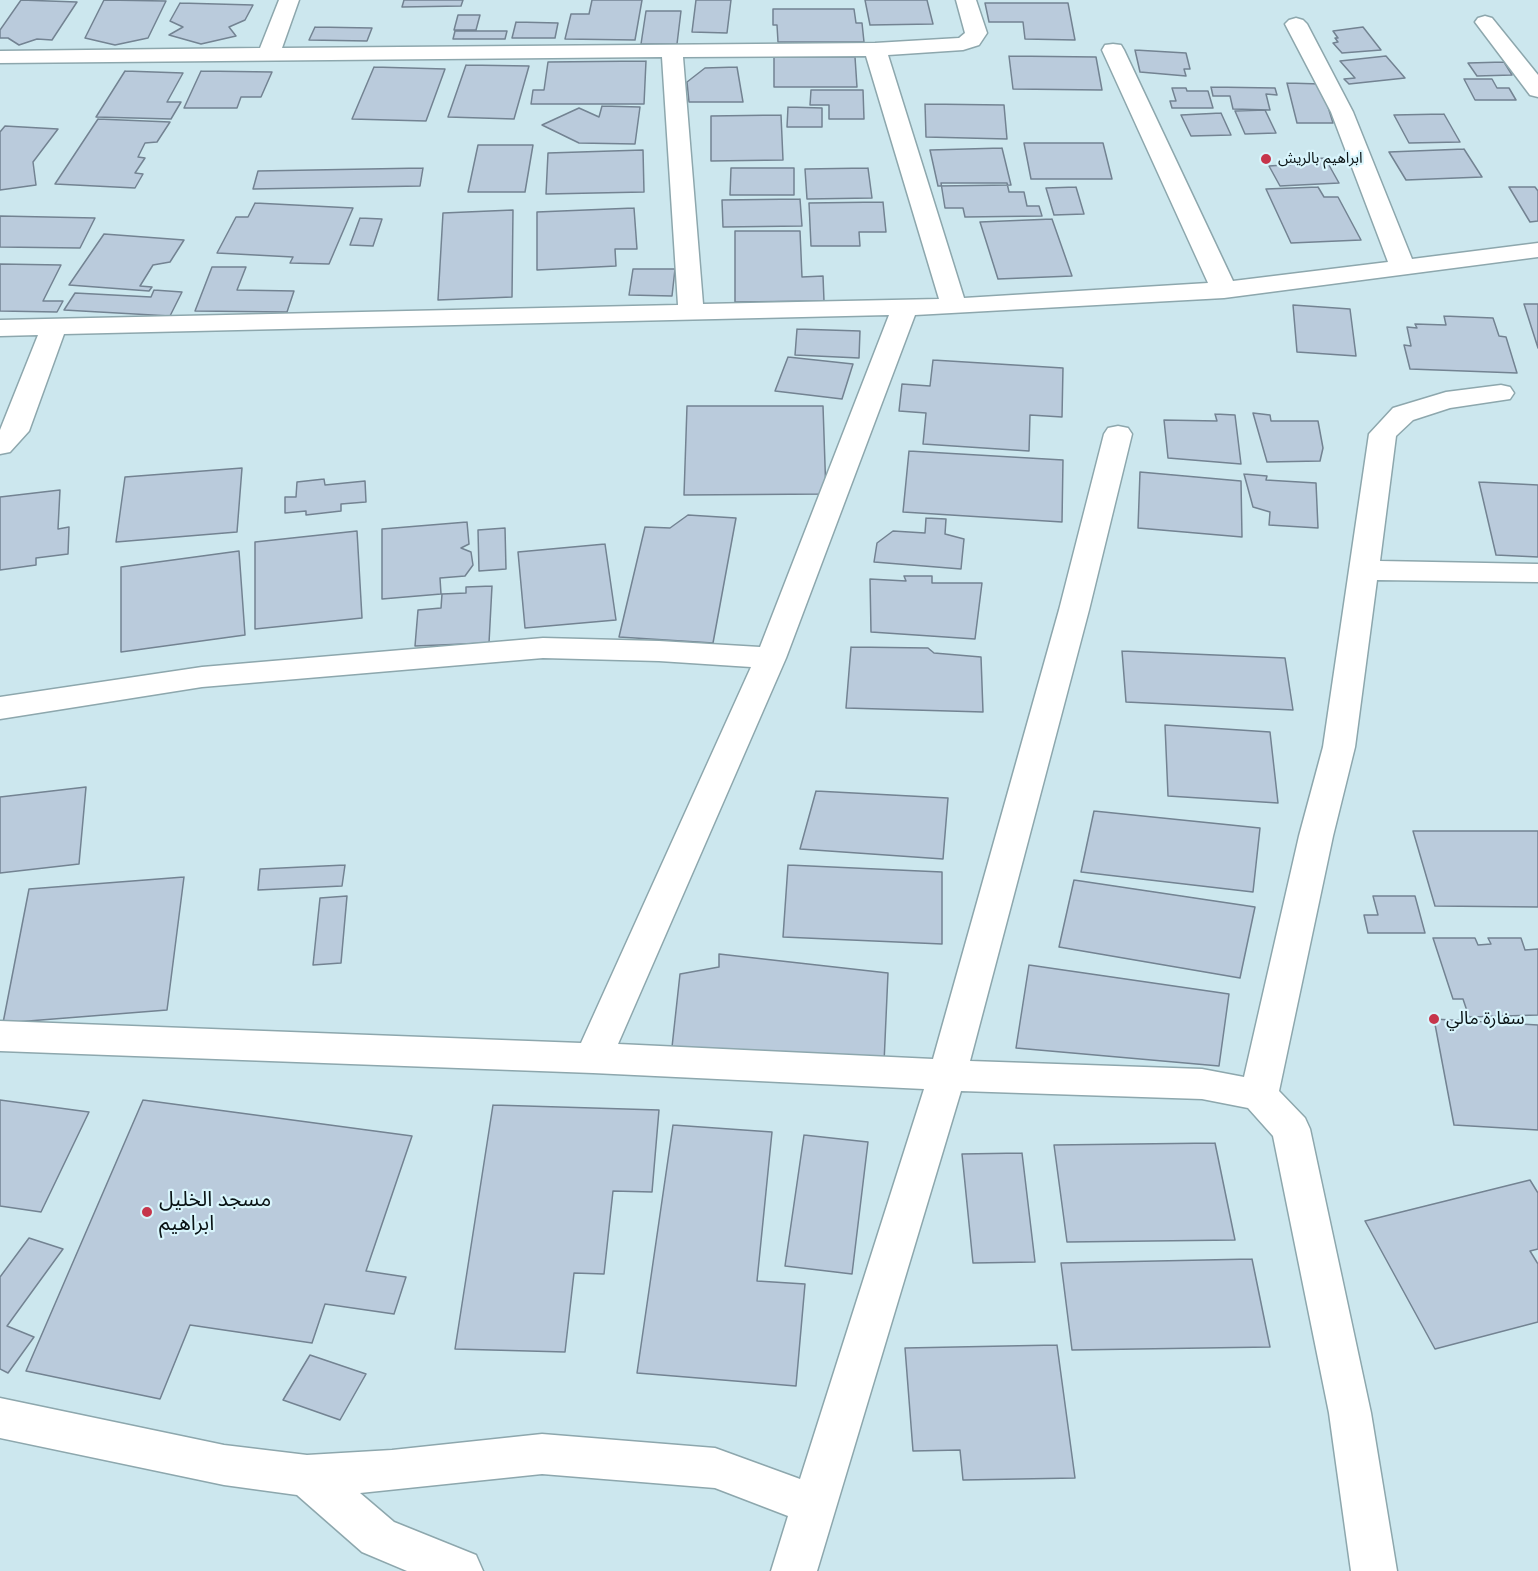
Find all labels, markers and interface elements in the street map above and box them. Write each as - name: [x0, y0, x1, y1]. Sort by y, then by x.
- place label: ابراهيم بالريش: [1278, 150, 1363, 168]
- marker: ابراهيم بالريش: [1259, 152, 1273, 166]
- place label: سفارة مالي: [1446, 1008, 1525, 1030]
- marker: سفارة مالي: [1427, 1012, 1441, 1026]
- place label: مسجد الخليل ابراهيم: [159, 1187, 271, 1237]
- marker: مسجد الخليل ابراهيم: [140, 1205, 154, 1219]

